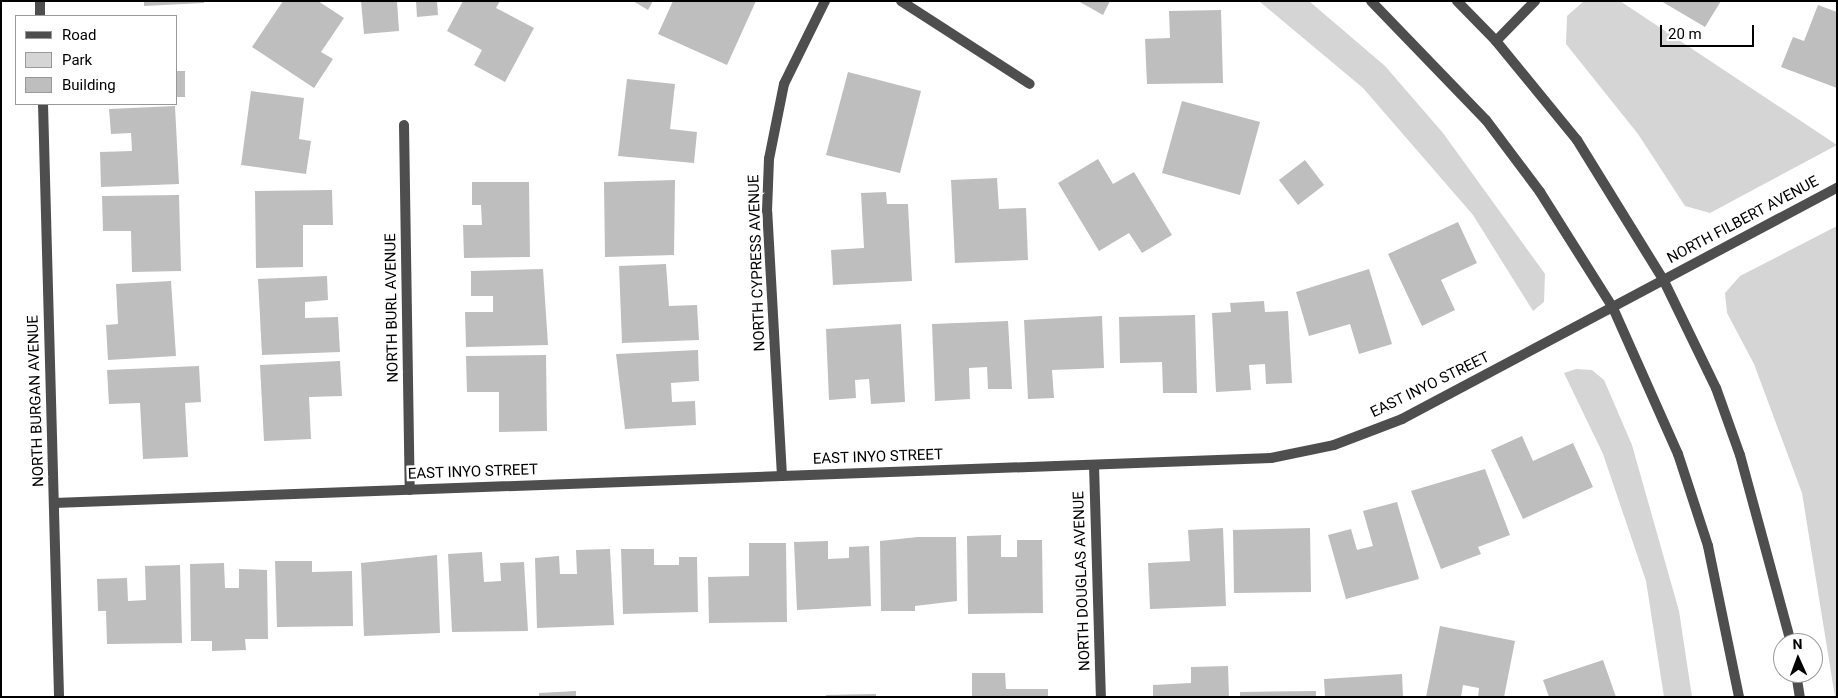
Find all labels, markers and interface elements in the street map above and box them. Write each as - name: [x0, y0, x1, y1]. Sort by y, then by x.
- legend: [15, 15, 178, 105]
- scale bar: [1663, 15, 1757, 47]
- text: 20 m: [1668, 25, 1702, 43]
- text: Road: [62, 26, 96, 44]
- text: Park: [62, 51, 92, 69]
- text: Building: [62, 76, 116, 94]
- street label: NORTH FILBERT AVENUE: [1664, 172, 1822, 268]
- street label: NORTH CYPRESS AVENUE: [745, 174, 769, 352]
- street label: NORTH BURL AVENUE: [382, 233, 402, 383]
- street label: NORTH BURGAN AVENUE: [24, 315, 48, 487]
- street label: EAST INYO STREET: [1367, 348, 1493, 422]
- street label: EAST INYO STREET: [812, 446, 944, 468]
- street label: EAST INYO STREET: [407, 461, 539, 483]
- street label: NORTH DOUGLAS AVENUE: [1070, 491, 1094, 671]
- north arrow: [1773, 633, 1823, 683]
- text: N: [1792, 636, 1803, 652]

